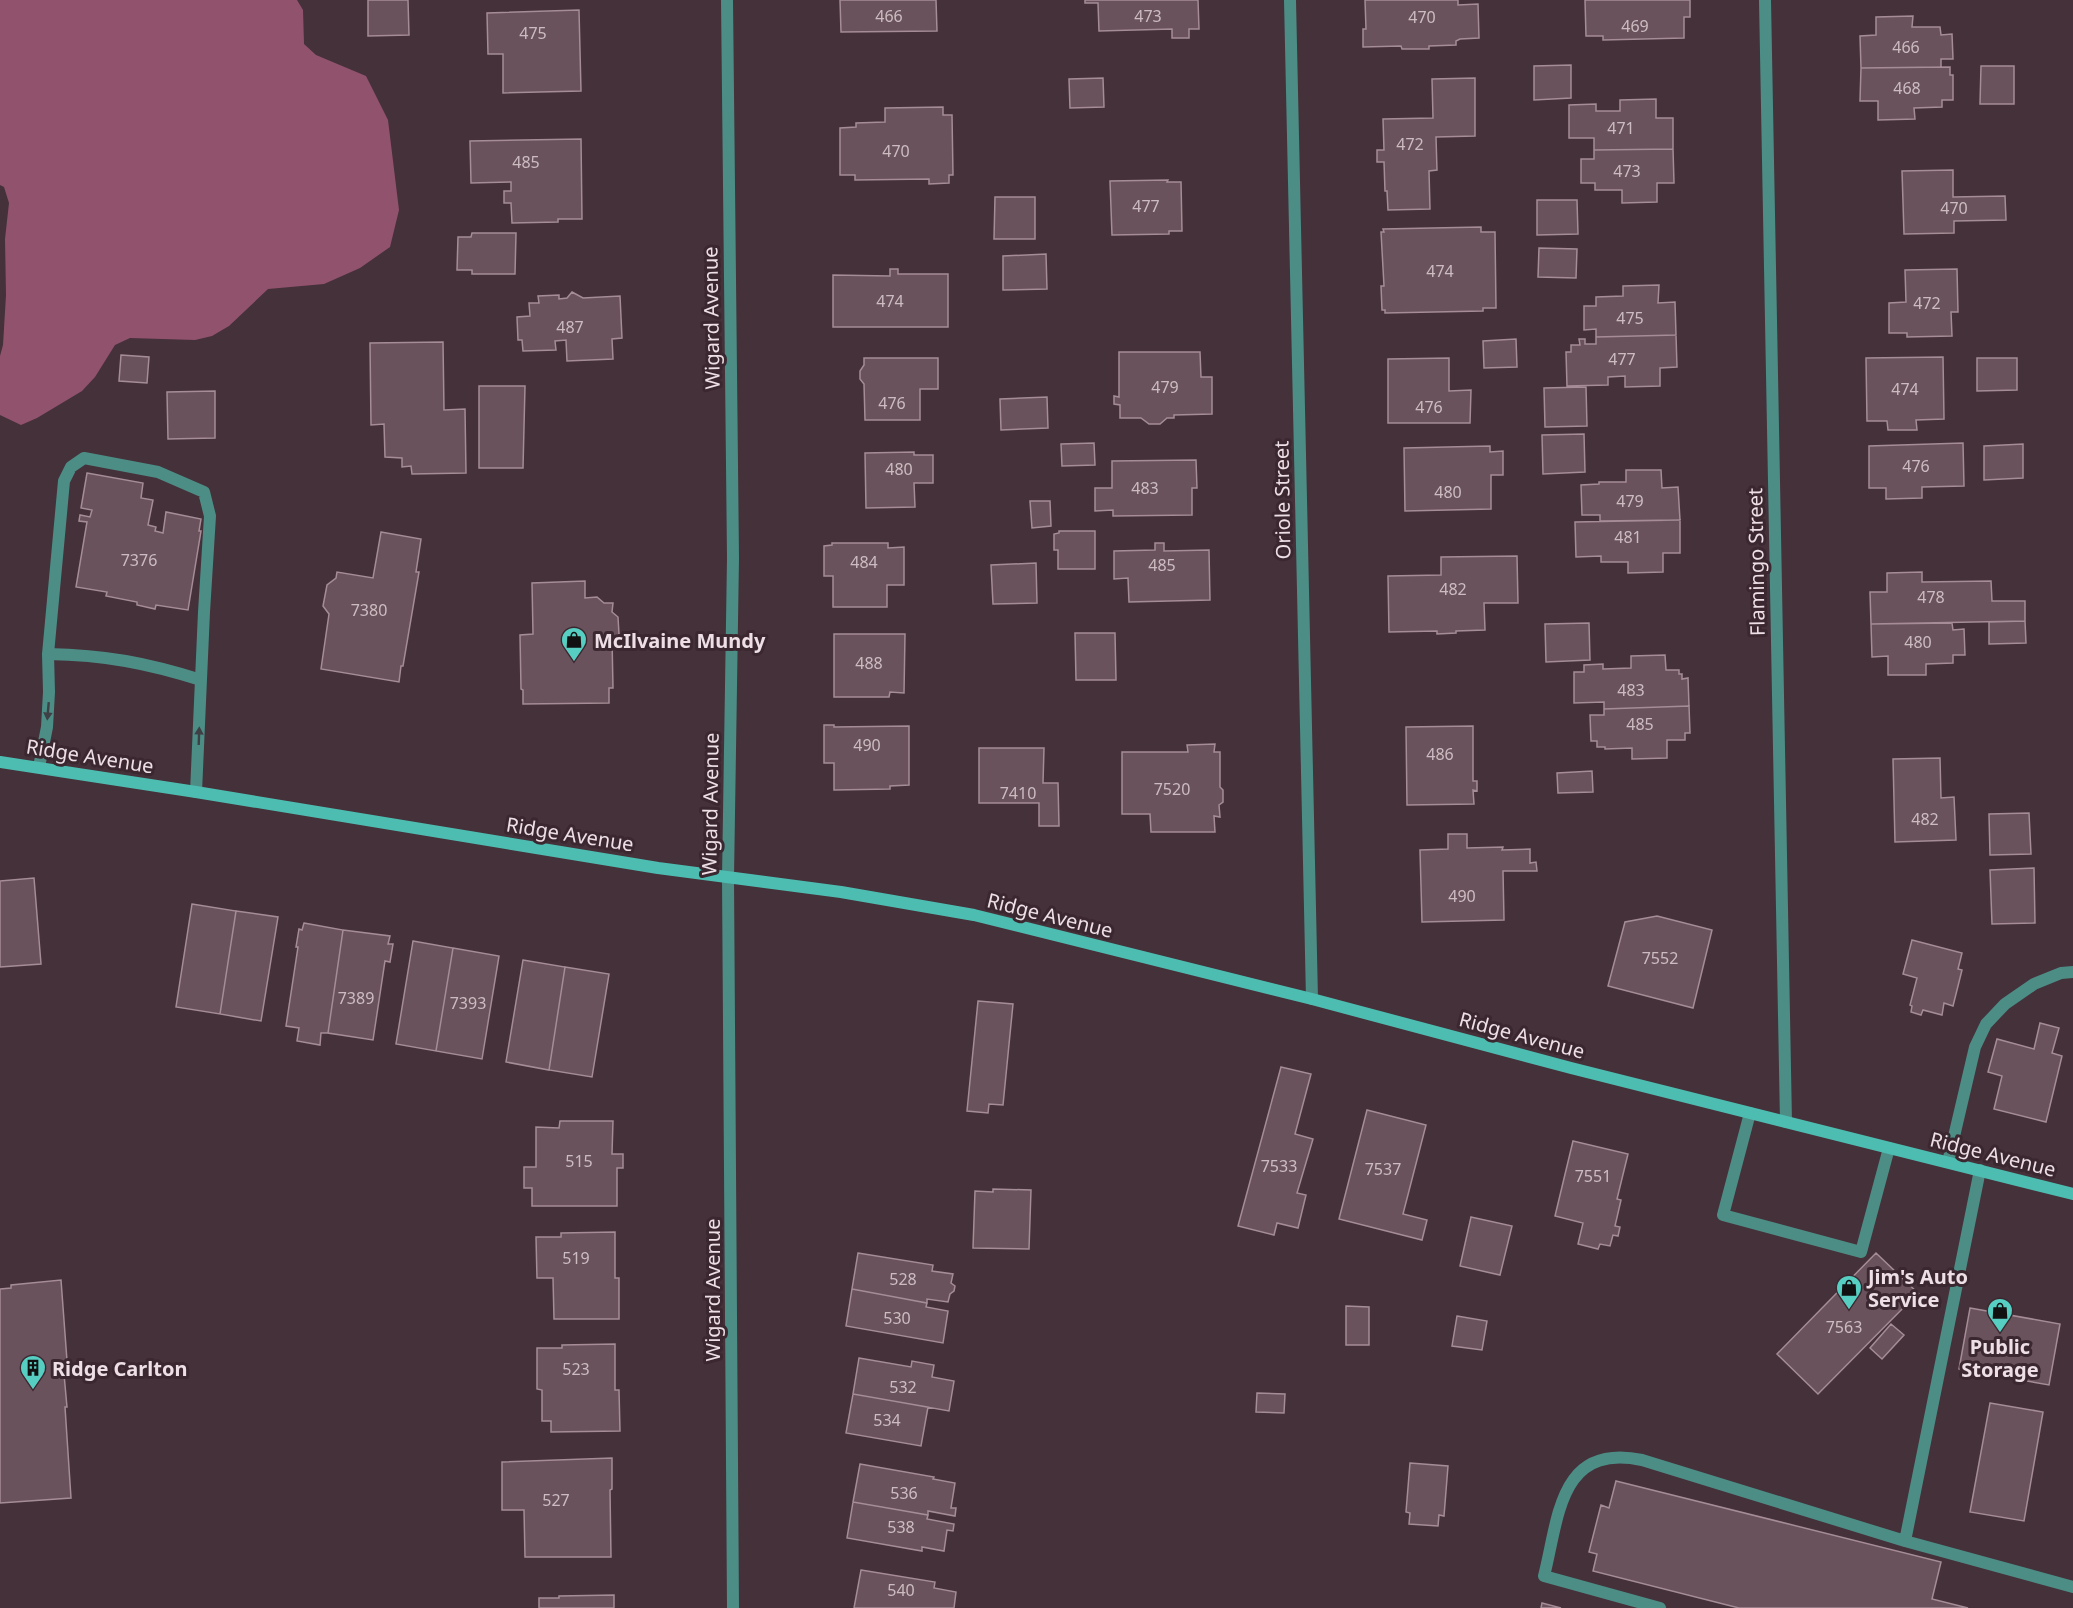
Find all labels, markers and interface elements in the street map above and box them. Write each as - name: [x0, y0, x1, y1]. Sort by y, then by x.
- house number: 466: [875, 5, 903, 27]
- house number: 473: [1134, 5, 1162, 27]
- house number: 470: [1408, 6, 1436, 28]
- house number: 469: [1621, 15, 1649, 37]
- house number: 475: [519, 22, 547, 44]
- house number: 466: [1892, 36, 1920, 58]
- house number: 468: [1893, 77, 1921, 99]
- house number: 471: [1607, 117, 1635, 139]
- house number: 472: [1396, 133, 1424, 155]
- house number: 470: [882, 140, 910, 162]
- house number: 485: [512, 151, 540, 173]
- house number: 473: [1613, 160, 1641, 182]
- house number: 477: [1132, 195, 1160, 217]
- house number: 470: [1940, 197, 1968, 219]
- street label: Wigard Avenue: [696, 246, 726, 390]
- house number: 474: [1426, 260, 1454, 282]
- house number: 474: [876, 290, 904, 312]
- house number: 472: [1913, 292, 1941, 314]
- house number: 475: [1616, 307, 1644, 329]
- house number: 487: [556, 316, 584, 338]
- house number: 477: [1608, 348, 1636, 370]
- house number: 479: [1151, 376, 1179, 398]
- house number: 474: [1891, 378, 1919, 400]
- house number: 476: [878, 392, 906, 414]
- house number: 476: [1415, 396, 1443, 418]
- street label: Oriole Street: [1267, 440, 1297, 560]
- house number: 476: [1902, 455, 1930, 477]
- house number: 480: [885, 458, 913, 480]
- house number: 483: [1131, 477, 1159, 499]
- house number: 480: [1434, 481, 1462, 503]
- street label: Flamingo Street: [1741, 488, 1771, 636]
- house number: 479: [1616, 490, 1644, 512]
- house number: 481: [1614, 526, 1642, 548]
- house number: 7376: [121, 549, 157, 571]
- house number: 484: [850, 551, 878, 573]
- house number: 485: [1148, 554, 1176, 576]
- house number: 482: [1439, 578, 1467, 600]
- house number: 478: [1917, 586, 1945, 608]
- house number: 7380: [351, 599, 387, 621]
- shop icon: McIlvaine Mundy: [559, 625, 589, 663]
- place label: McIlvaine Mundy: [594, 627, 766, 654]
- house number: 480: [1904, 631, 1932, 653]
- house number: 488: [855, 652, 883, 674]
- house number: 483: [1617, 679, 1645, 701]
- one-way arrow: [43, 701, 53, 720]
- house number: 485: [1626, 713, 1654, 735]
- one-way arrow: [194, 726, 204, 745]
- street label: Wigard Avenue: [695, 732, 725, 876]
- street label: Ridge Avenue: [24, 733, 156, 779]
- house number: 490: [853, 734, 881, 756]
- house number: 486: [1426, 743, 1454, 765]
- house number: 7520: [1154, 778, 1190, 800]
- house number: 7410: [1000, 782, 1036, 804]
- house number: 482: [1911, 808, 1939, 830]
- street label: Ridge Avenue: [504, 811, 636, 857]
- house number: 490: [1448, 885, 1476, 907]
- street label: Ridge Avenue: [984, 886, 1116, 944]
- house number: 7552: [1642, 947, 1678, 969]
- house number: 7389: [338, 987, 374, 1009]
- house number: 7393: [450, 992, 486, 1014]
- street label: Ridge Avenue: [1456, 1005, 1588, 1065]
- street label: Ridge Avenue: [1927, 1125, 2059, 1183]
- house number: 515: [565, 1150, 593, 1172]
- house number: 7533: [1261, 1155, 1297, 1177]
- house number: 7537: [1365, 1158, 1401, 1180]
- house number: 7551: [1575, 1165, 1611, 1187]
- street label: Wigard Avenue: [699, 1219, 726, 1361]
- house number: 519: [562, 1247, 590, 1269]
- place label: Jim's Auto Service: [1866, 1263, 1968, 1313]
- house number: 528: [889, 1268, 917, 1290]
- shop icon: Jim's Auto Service: [1834, 1273, 1864, 1311]
- shop icon: Public Storage: [1985, 1296, 2015, 1334]
- house number: 530: [883, 1307, 911, 1329]
- house number: 7563: [1826, 1316, 1862, 1338]
- place label: Public Storage: [1961, 1333, 2039, 1383]
- building icon: Ridge Carlton: [18, 1353, 48, 1391]
- place label: Ridge Carlton: [52, 1355, 187, 1382]
- house number: 523: [562, 1358, 590, 1380]
- house number: 532: [889, 1376, 917, 1398]
- house number: 534: [873, 1409, 901, 1431]
- house number: 536: [890, 1482, 918, 1504]
- house number: 527: [542, 1489, 570, 1511]
- house number: 538: [887, 1516, 915, 1538]
- house number: 540: [887, 1579, 915, 1601]

